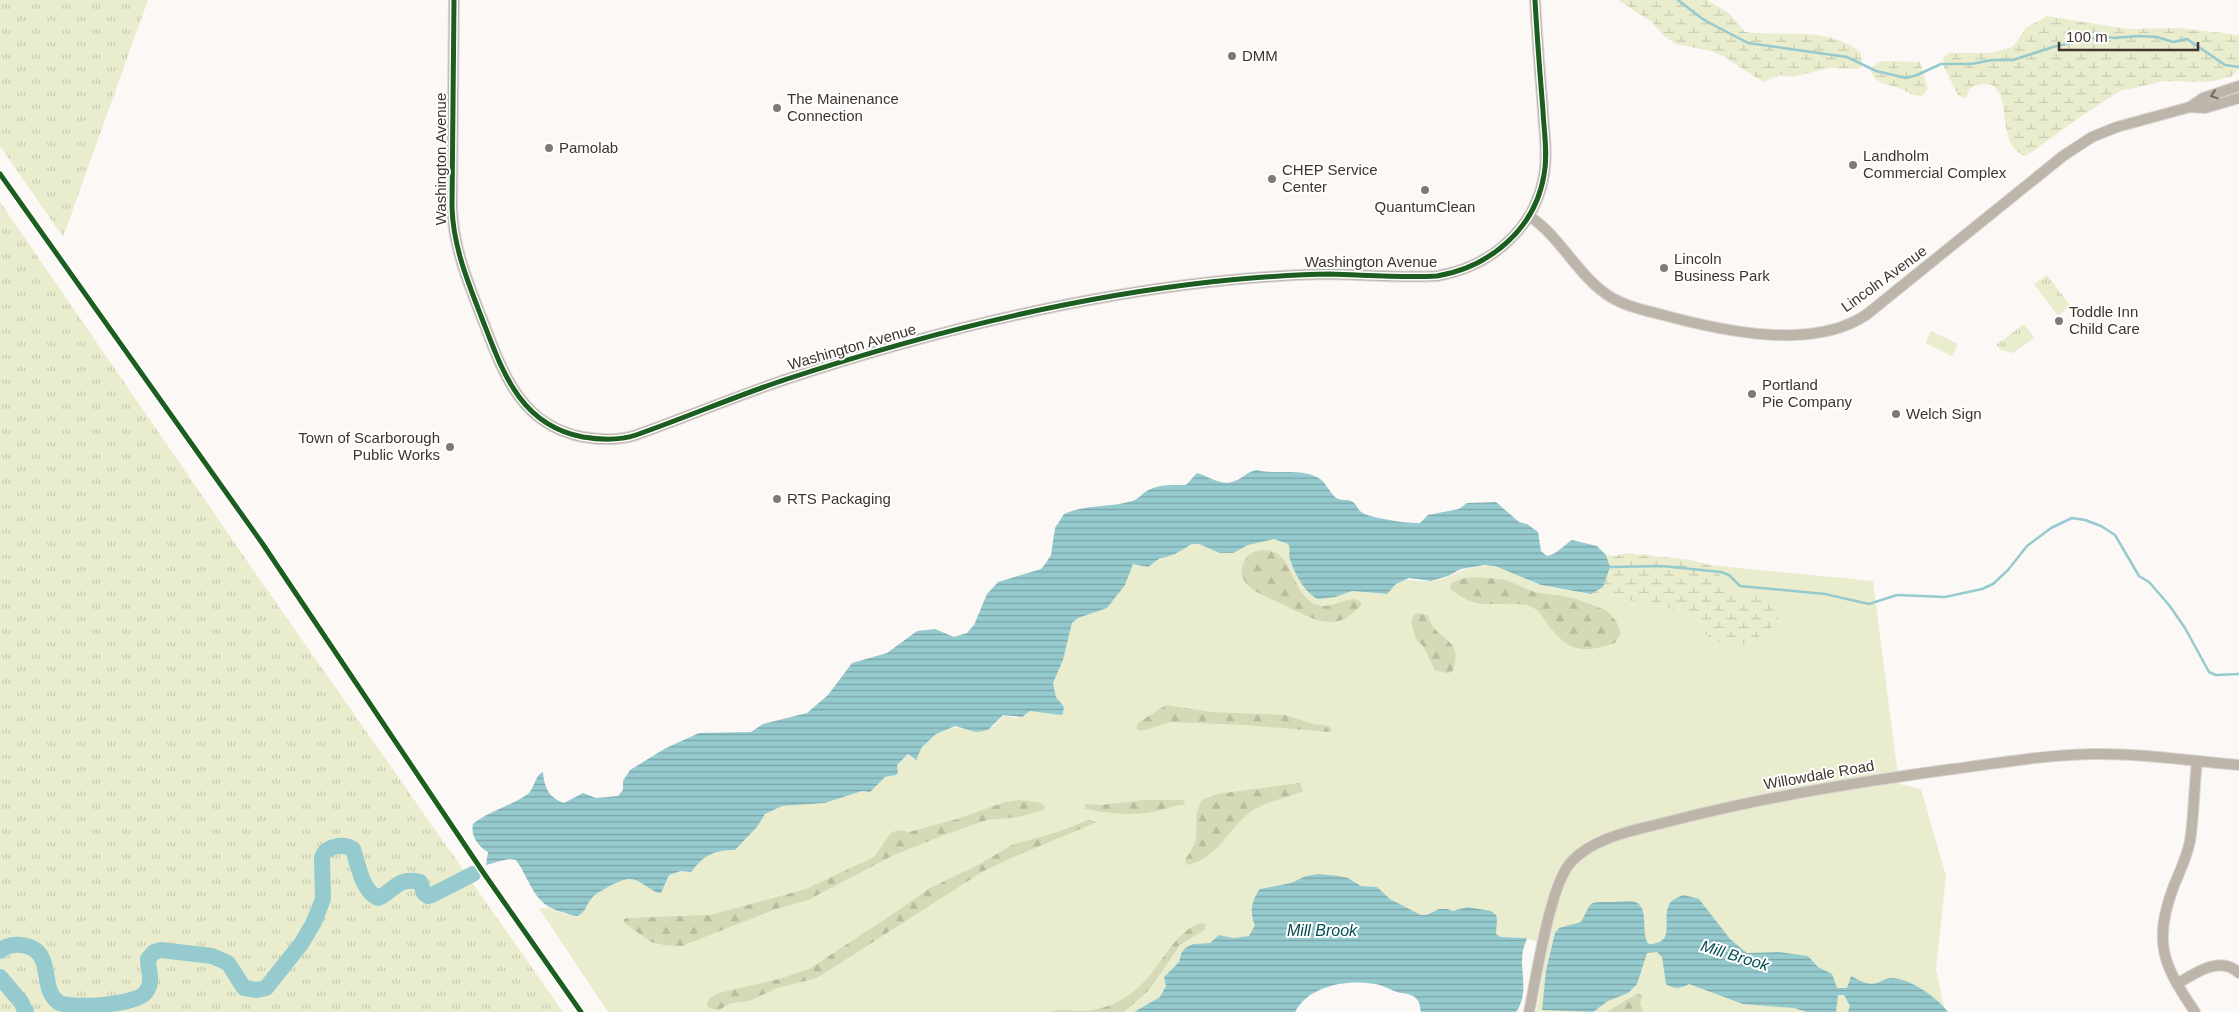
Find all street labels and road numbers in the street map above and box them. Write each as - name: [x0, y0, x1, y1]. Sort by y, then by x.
- street label: Washington Avenue: [432, 93, 449, 225]
- street label: Lincoln Avenue: [1838, 242, 1930, 315]
- street label: Washington Avenue: [1305, 253, 1437, 270]
- street label: Washington Avenue: [786, 320, 918, 373]
- street label: Willowdale Road: [1762, 756, 1875, 793]

